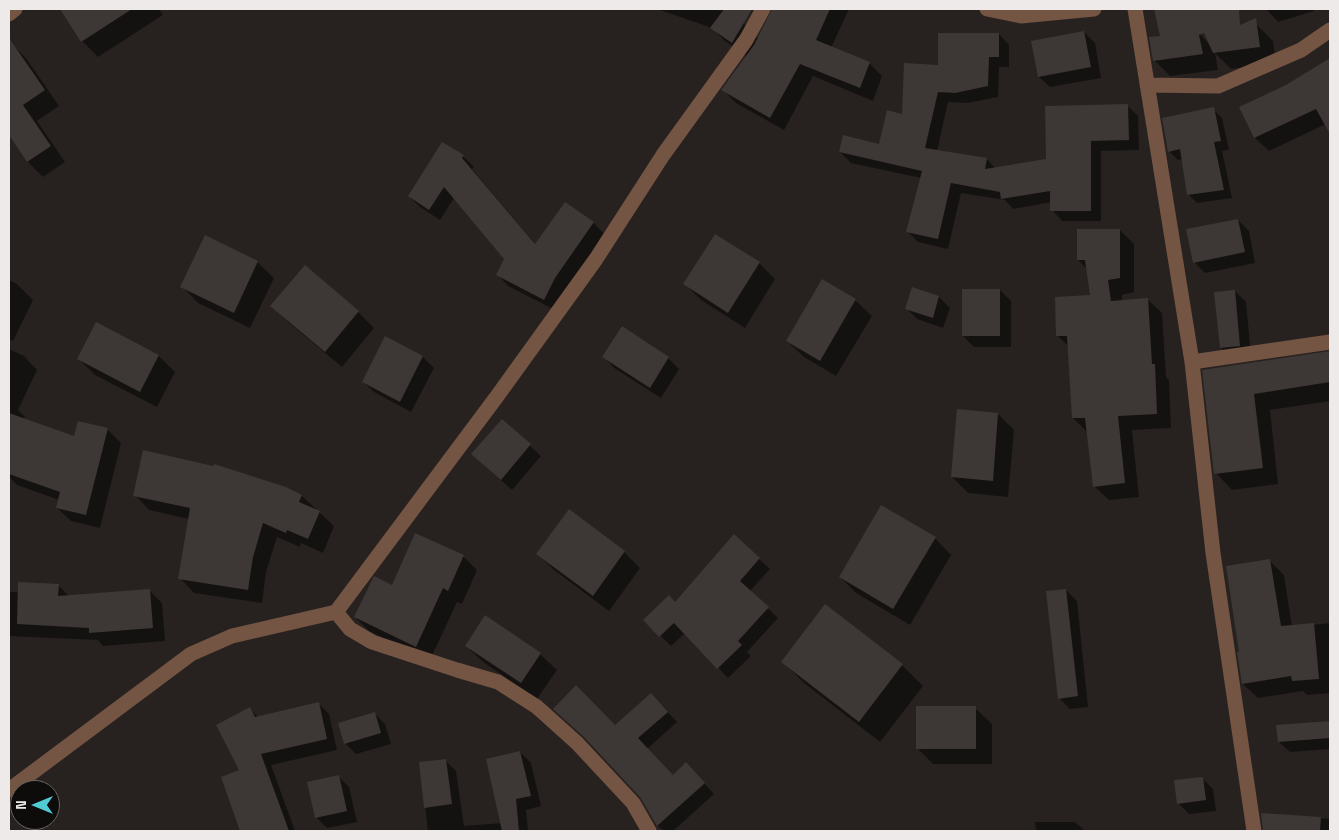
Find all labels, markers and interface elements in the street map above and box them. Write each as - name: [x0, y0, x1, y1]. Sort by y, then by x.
- north arrow: [10, 780, 60, 830]
- text: N: [12, 800, 30, 810]

